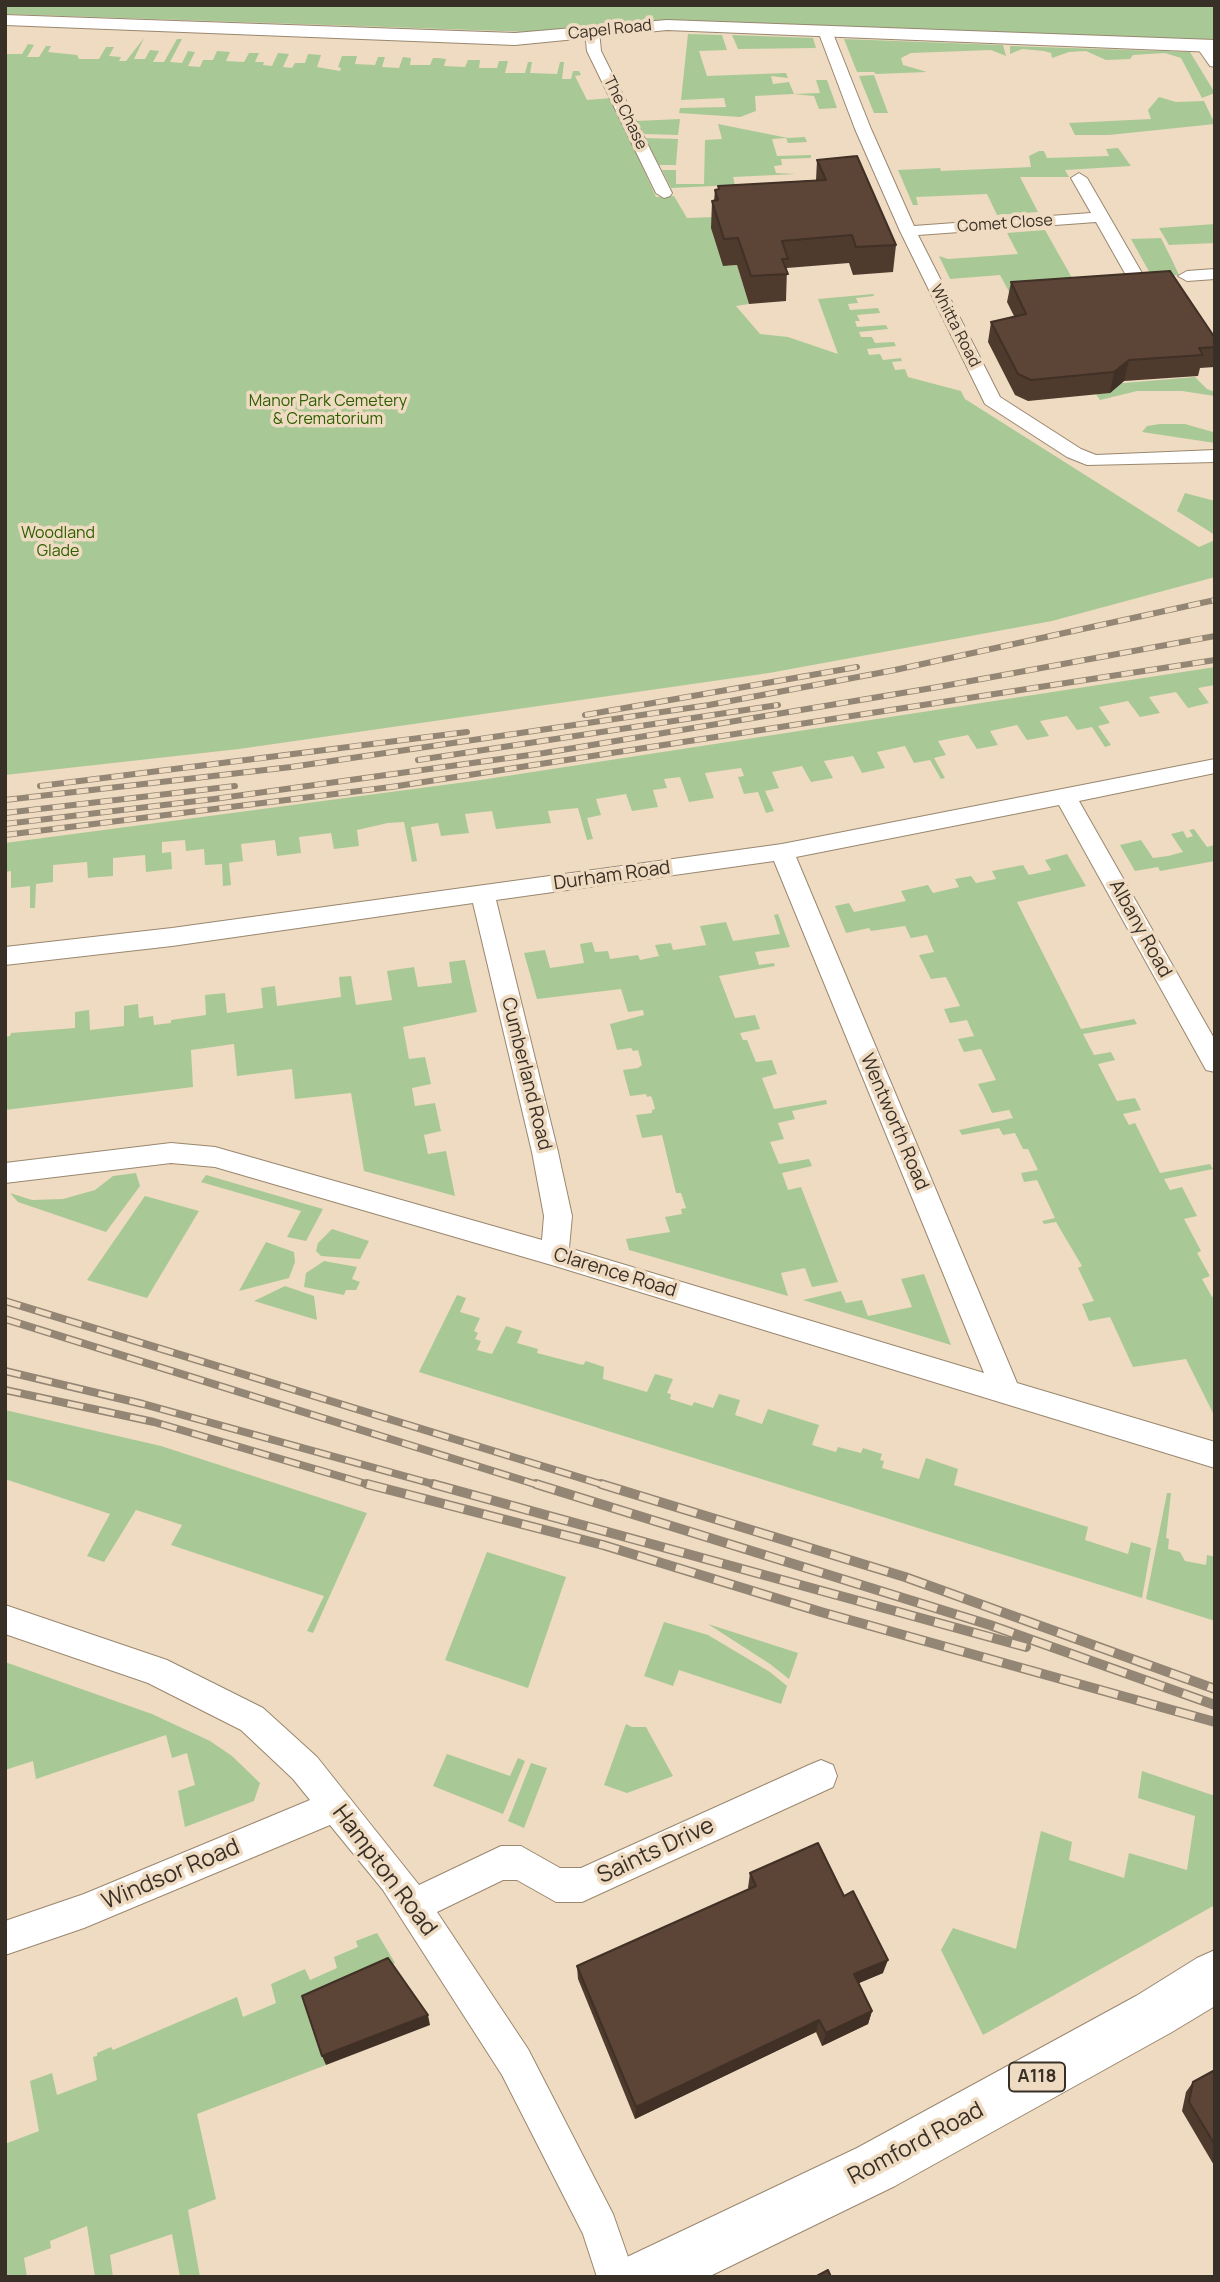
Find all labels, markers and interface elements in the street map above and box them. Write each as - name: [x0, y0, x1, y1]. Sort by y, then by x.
- street label: Capel Road: [567, 16, 653, 44]
- street label: The Chase: [599, 73, 651, 153]
- street label: Comet Close: [957, 211, 1053, 237]
- street label: Whitta Road: [926, 282, 984, 370]
- park label: Manor Park Cemetery & Crematorium: [249, 392, 407, 430]
- park label: Woodland Glade: [21, 524, 95, 562]
- street label: Durham Road: [552, 857, 672, 895]
- street label: Albany Road: [1104, 876, 1176, 982]
- street label: Cumberland Road: [496, 995, 556, 1153]
- street label: Wentworth Road: [855, 1050, 933, 1194]
- street label: Clarence Road: [551, 1243, 679, 1303]
- street label: Hampton Road: [326, 1800, 442, 1942]
- street label: Saints Drive: [593, 1812, 719, 1890]
- street label: Windsor Road: [98, 1834, 244, 1916]
- road number: A118: [1009, 2062, 1065, 2092]
- street label: Romford Road: [843, 2097, 989, 2191]

